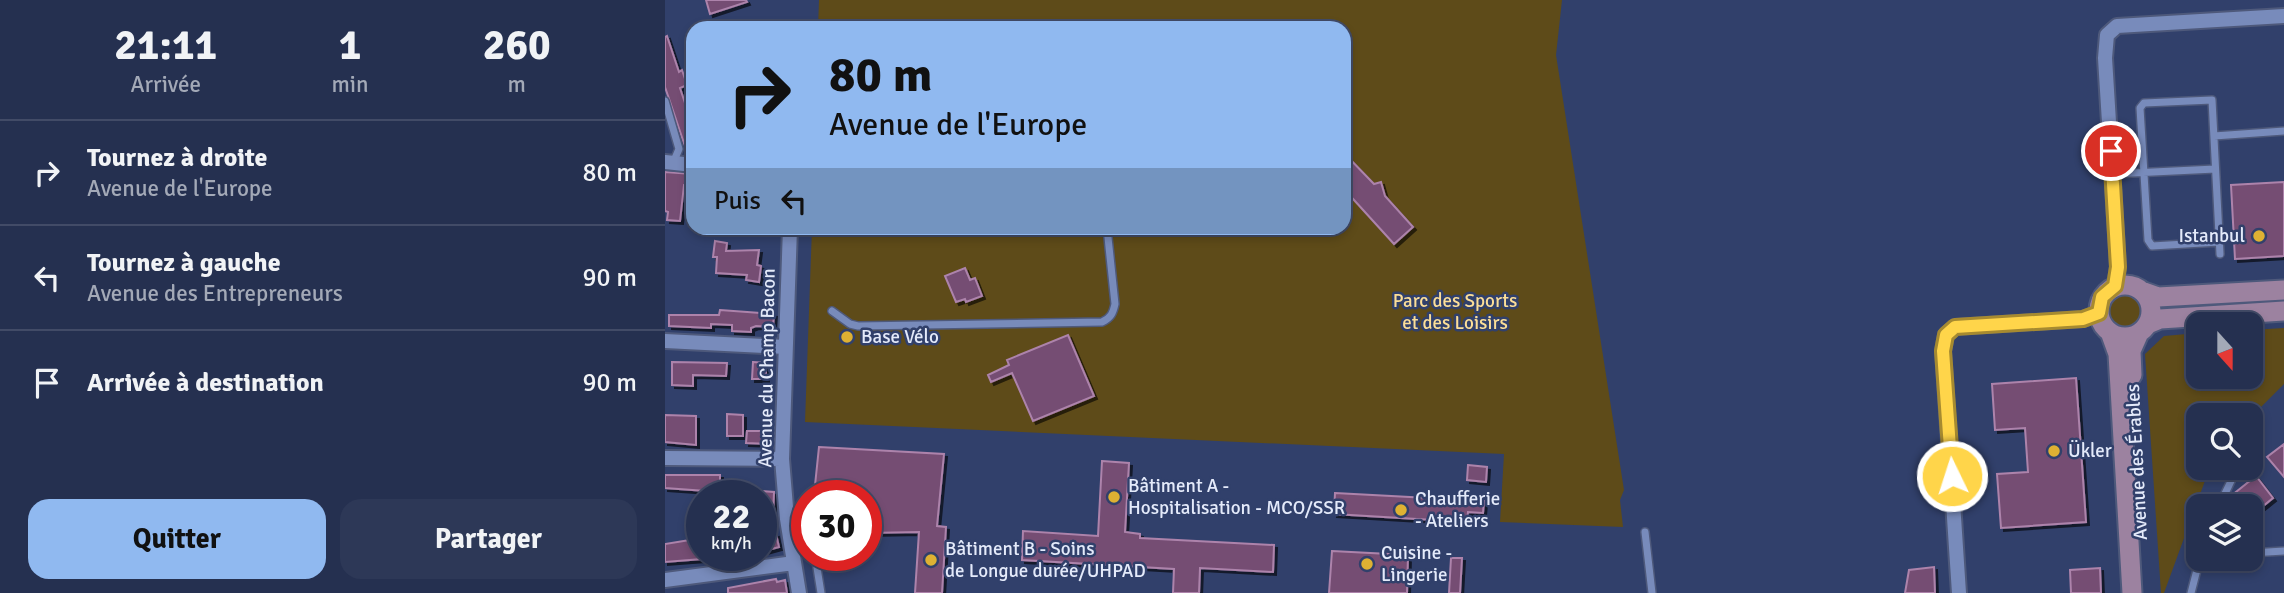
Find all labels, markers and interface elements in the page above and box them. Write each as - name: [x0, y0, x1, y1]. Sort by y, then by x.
- text: 21:11: [114, 20, 217, 71]
- text: 1: [339, 20, 361, 71]
- text: 260: [483, 20, 551, 71]
- text: 80 m: [829, 45, 932, 105]
- icon: right: [714, 49, 805, 140]
- text: Arrivée: [130, 70, 201, 99]
- text: min: [331, 70, 369, 99]
- text: m: [508, 70, 526, 99]
- text: Avenue de l'Europe: [829, 105, 1087, 144]
- pin: [2081, 121, 2141, 181]
- icon: arrive: [2092, 132, 2130, 170]
- text: Tournez à droite: [87, 142, 267, 174]
- icon: right: [28, 154, 66, 192]
- text: 80 m: [582, 157, 637, 189]
- text: Avenue de l'Europe: [87, 174, 273, 203]
- icon: left: [775, 182, 813, 220]
- text: Puis: [714, 185, 761, 217]
- place label: Istanbul: [2178, 224, 2245, 248]
- marker: Istanbul: [2251, 228, 2267, 244]
- text: Tournez à gauche: [87, 247, 281, 279]
- icon: left: [28, 259, 66, 297]
- text: 90 m: [582, 262, 637, 294]
- street label: Avenue du Champ Bacon: [753, 268, 781, 468]
- text: Avenue des Entrepreneurs: [87, 279, 343, 308]
- park label: Parc des Sports et des Loisirs: [1393, 289, 1517, 335]
- north arrow: [2186, 312, 2263, 388]
- map controls: [2186, 312, 2263, 571]
- place label: Base Vélo: [861, 325, 939, 349]
- marker: Base Vélo: [839, 329, 855, 345]
- icon: arrive: [28, 364, 66, 402]
- text: Arrivée à destination: [87, 367, 324, 399]
- text: 90 m: [582, 367, 637, 399]
- street label: Avenue des Érables: [2121, 383, 2153, 541]
- button: search: [2186, 403, 2263, 480]
- position arrow: [1915, 439, 1989, 513]
- place label: Ükler: [2068, 439, 2112, 463]
- marker: Ükler: [2046, 443, 2062, 459]
- place label: Bâtiment A - Hospitalisation - MCO/SSR: [1128, 474, 1345, 520]
- speed limit sign: 30: [791, 480, 882, 571]
- place label: Chaufferie - Ateliers: [1415, 487, 1500, 533]
- marker: Bâtiment A - Hospitalisation - MCO/SSR: [1106, 489, 1122, 505]
- button: layers: [2186, 494, 2263, 571]
- text: 22: [713, 495, 750, 538]
- button: Quitter: [28, 499, 326, 579]
- button: Partager: [340, 499, 637, 579]
- marker: Chaufferie - Ateliers: [1393, 502, 1409, 518]
- text: km/h: [711, 532, 752, 554]
- place label: Bâtiment B - Soins de Longue durée/UHPAD: [945, 537, 1146, 583]
- place label: Cuisine - Lingerie: [1381, 541, 1452, 587]
- marker: Bâtiment B - Soins de Longue durée/UHPAD: [923, 552, 939, 568]
- marker: Cuisine - Lingerie: [1359, 556, 1375, 572]

